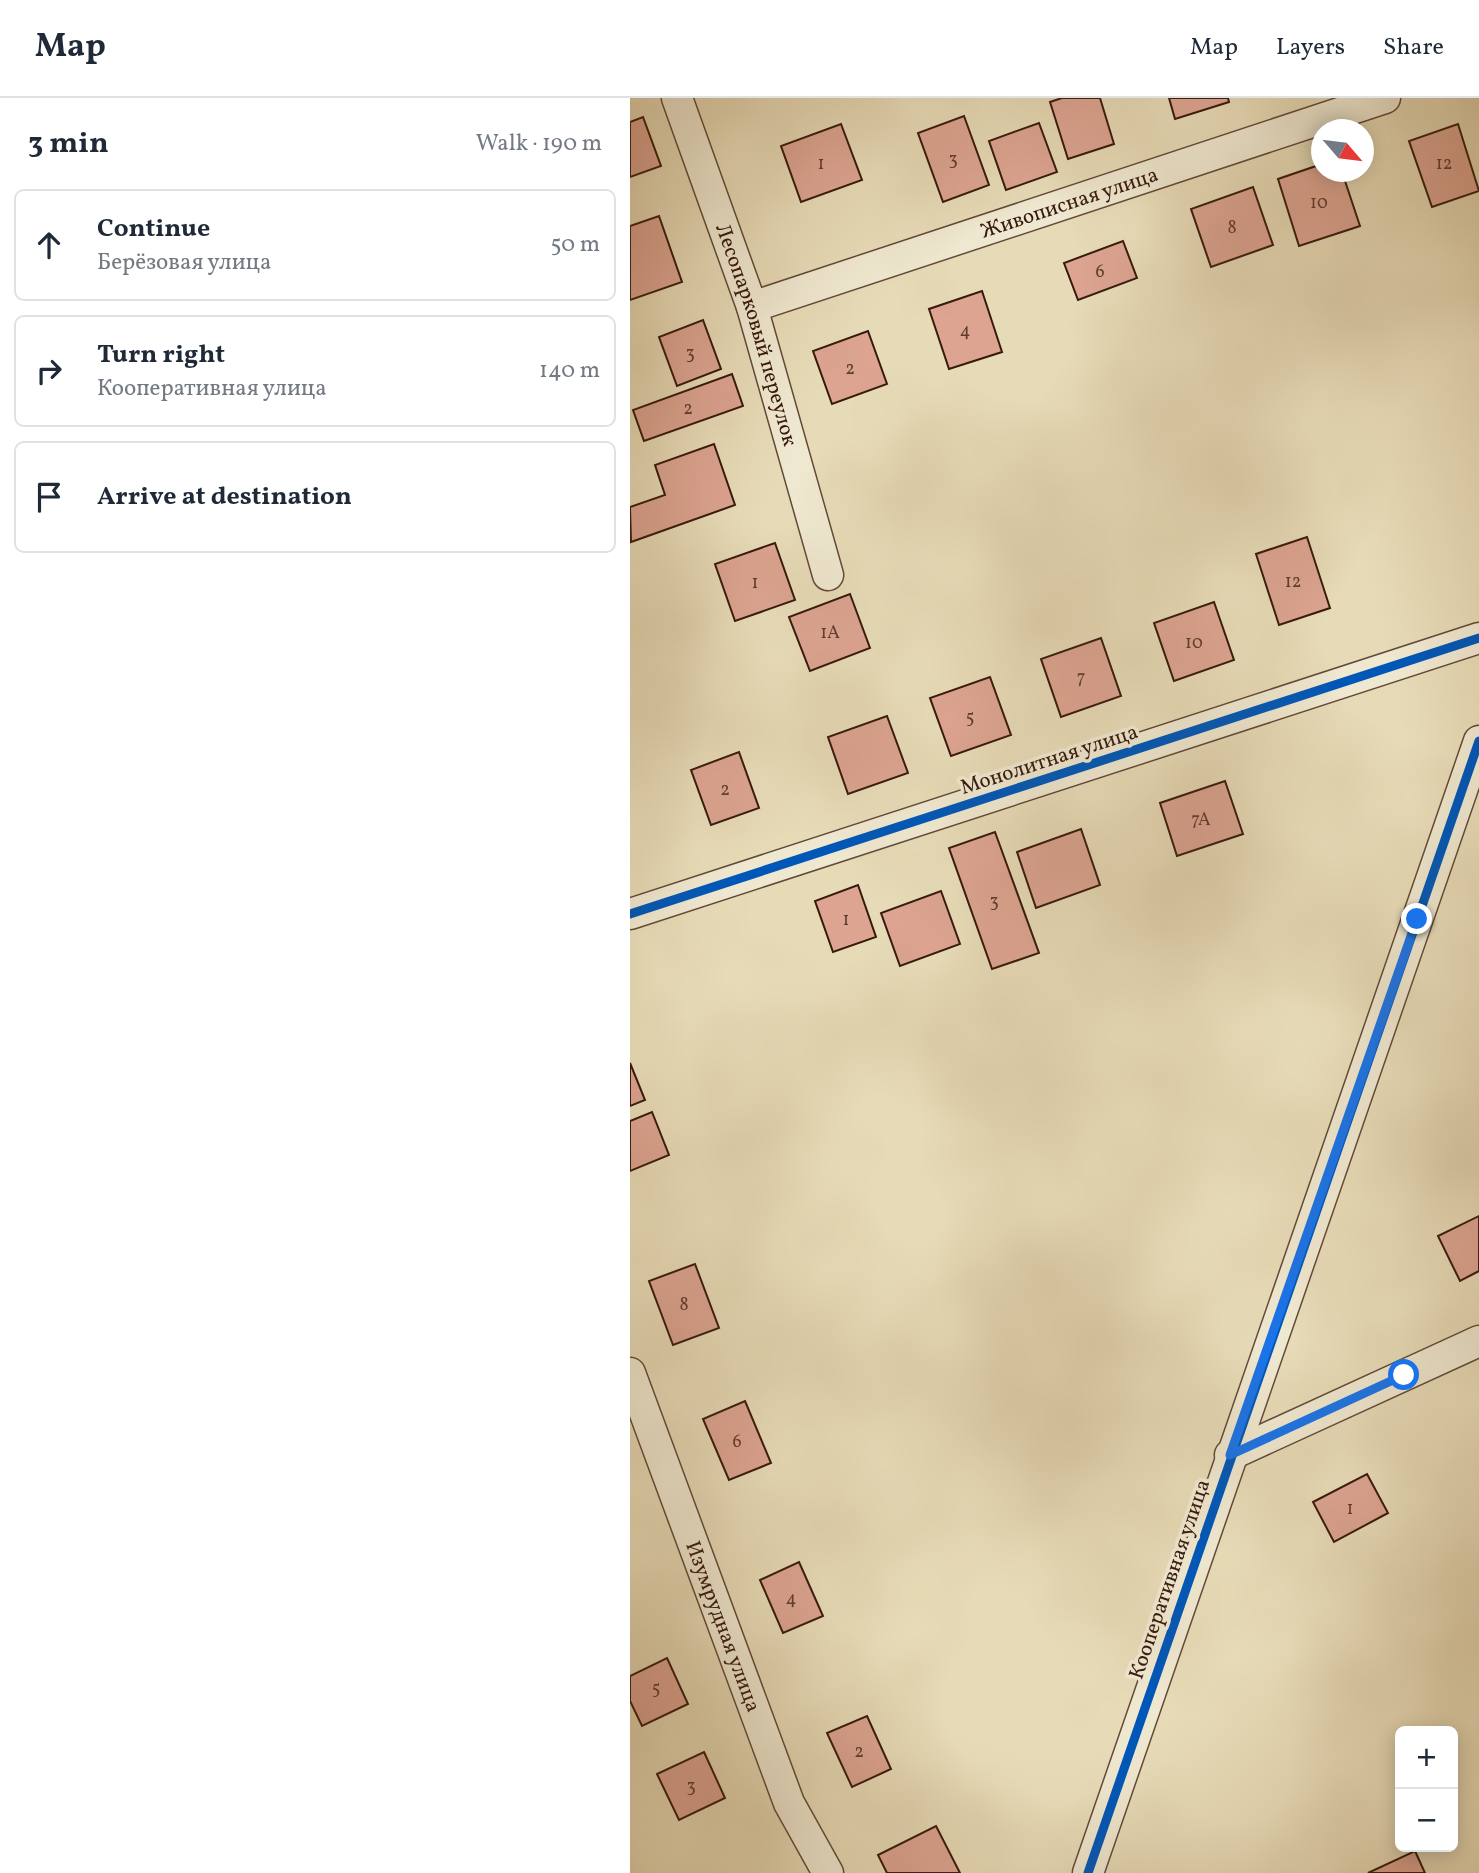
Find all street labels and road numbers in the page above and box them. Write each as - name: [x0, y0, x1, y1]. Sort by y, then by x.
- street label: Живописная улица: [977, 161, 1162, 247]
- street label: Лесопарковый переулок: [707, 220, 804, 450]
- street label: Монолитная улица: [957, 718, 1142, 803]
- street label: Кооперативная улица: [1123, 1476, 1218, 1683]
- street label: Изумрудная улица: [677, 1537, 767, 1716]

